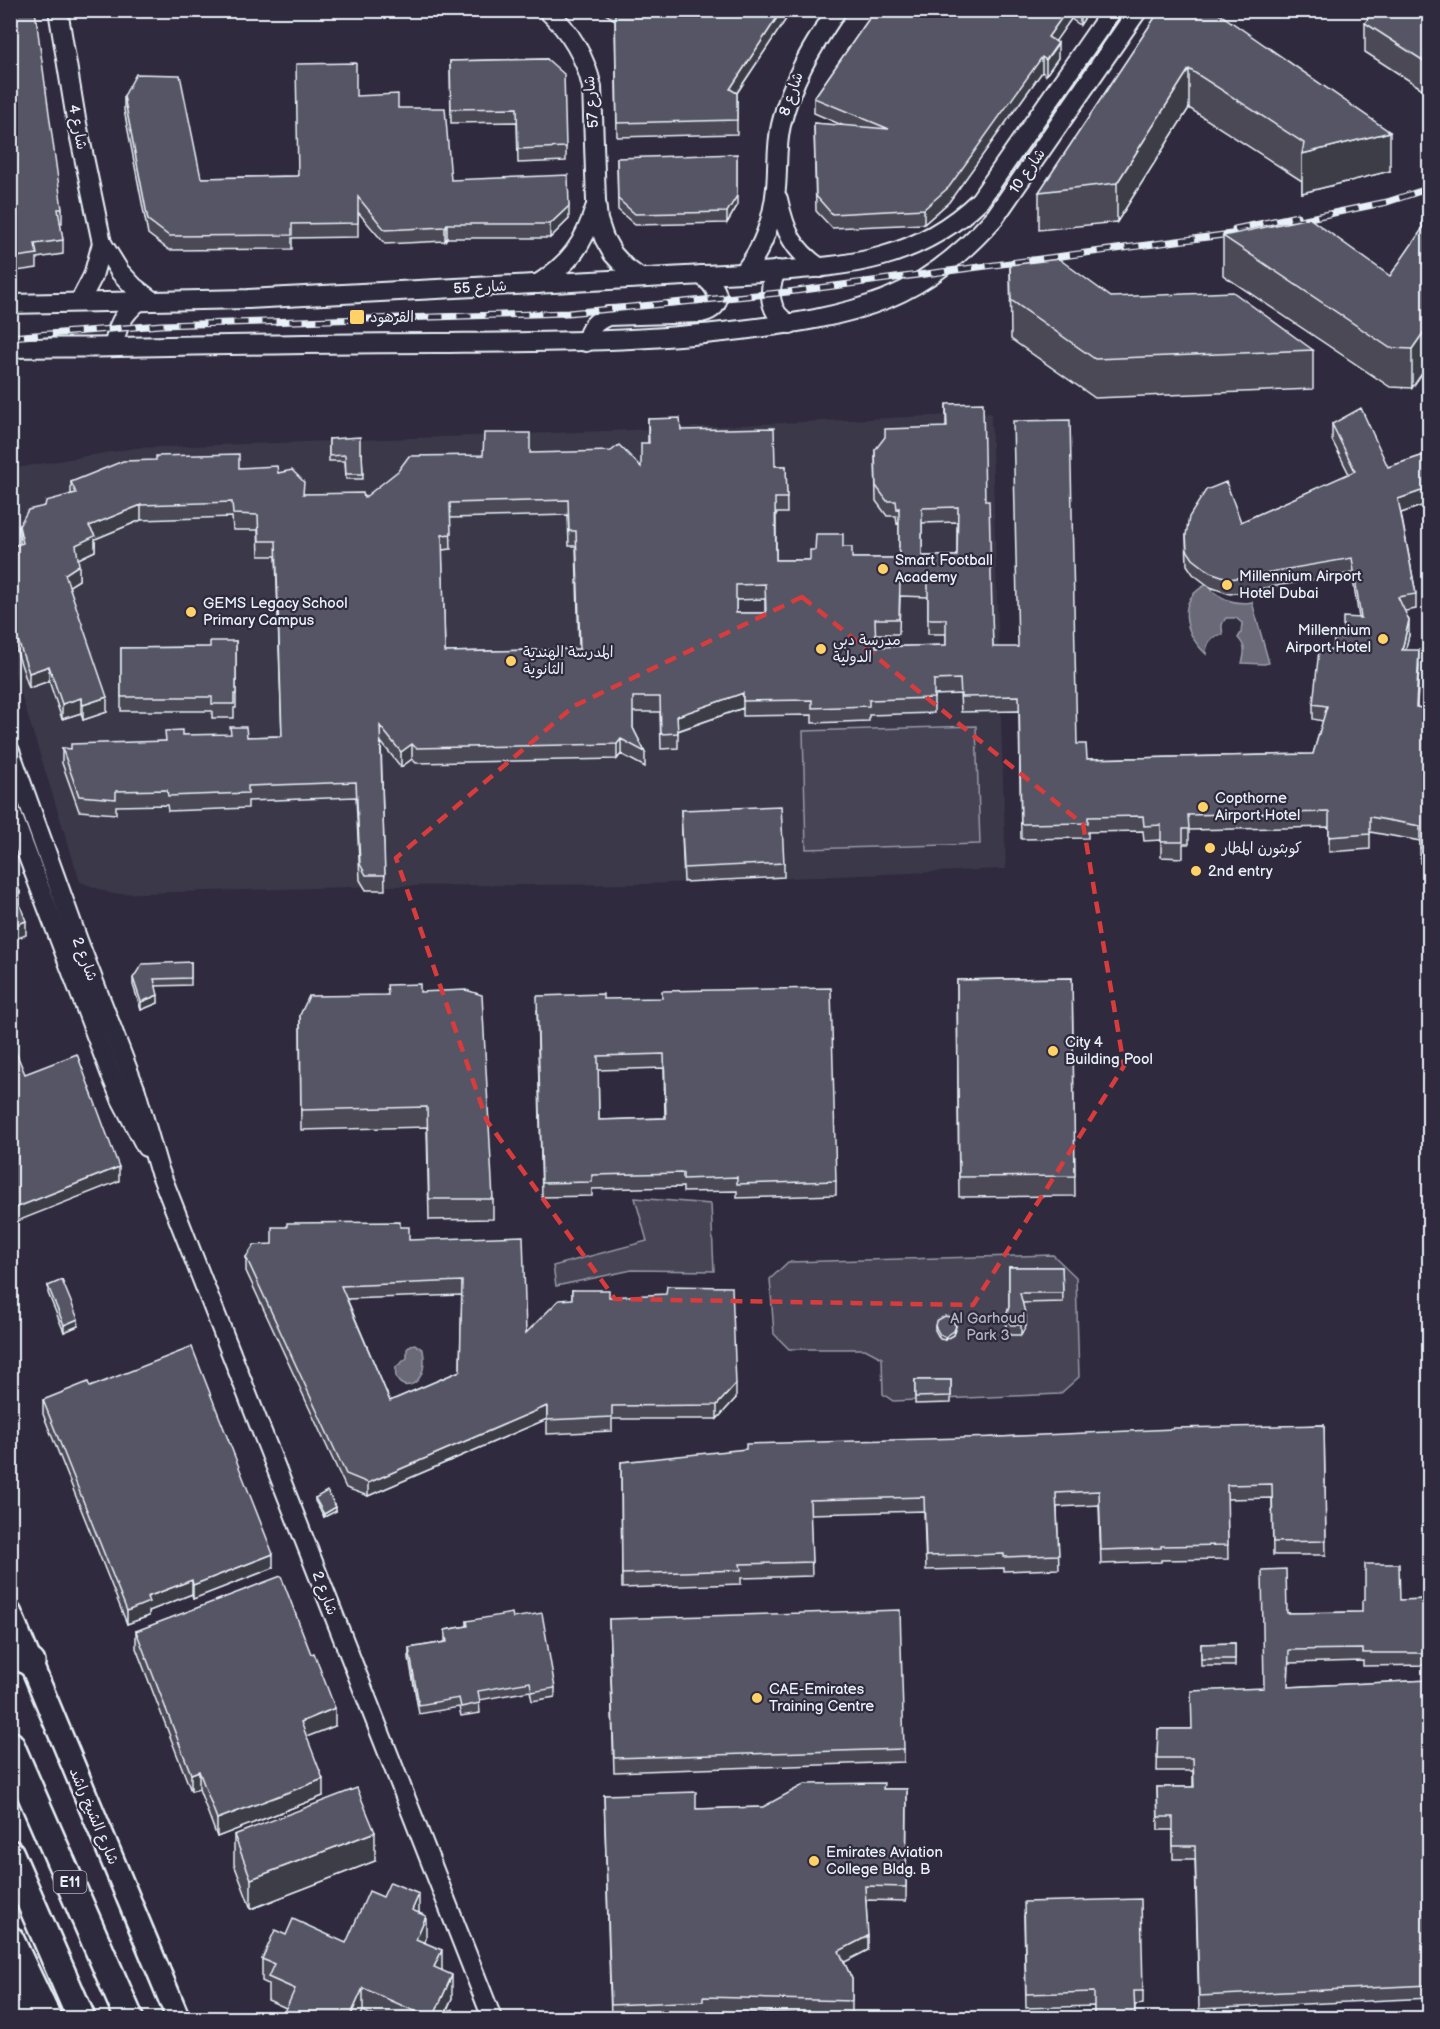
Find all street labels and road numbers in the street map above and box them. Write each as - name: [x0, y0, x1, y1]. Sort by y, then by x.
- street label: شارع 8: [775, 70, 808, 119]
- street label: شارع 57: [580, 75, 603, 129]
- street label: شارع 4: [64, 103, 91, 151]
- street label: شارع 10: [1005, 145, 1050, 198]
- street label: شارع 55: [453, 277, 507, 298]
- street label: شارع 2: [68, 935, 102, 984]
- street label: شارع 2: [308, 1569, 342, 1618]
- street label: شارع الشيخ راشد: [65, 1765, 123, 1868]
- road number: E11: [54, 1871, 86, 1893]

